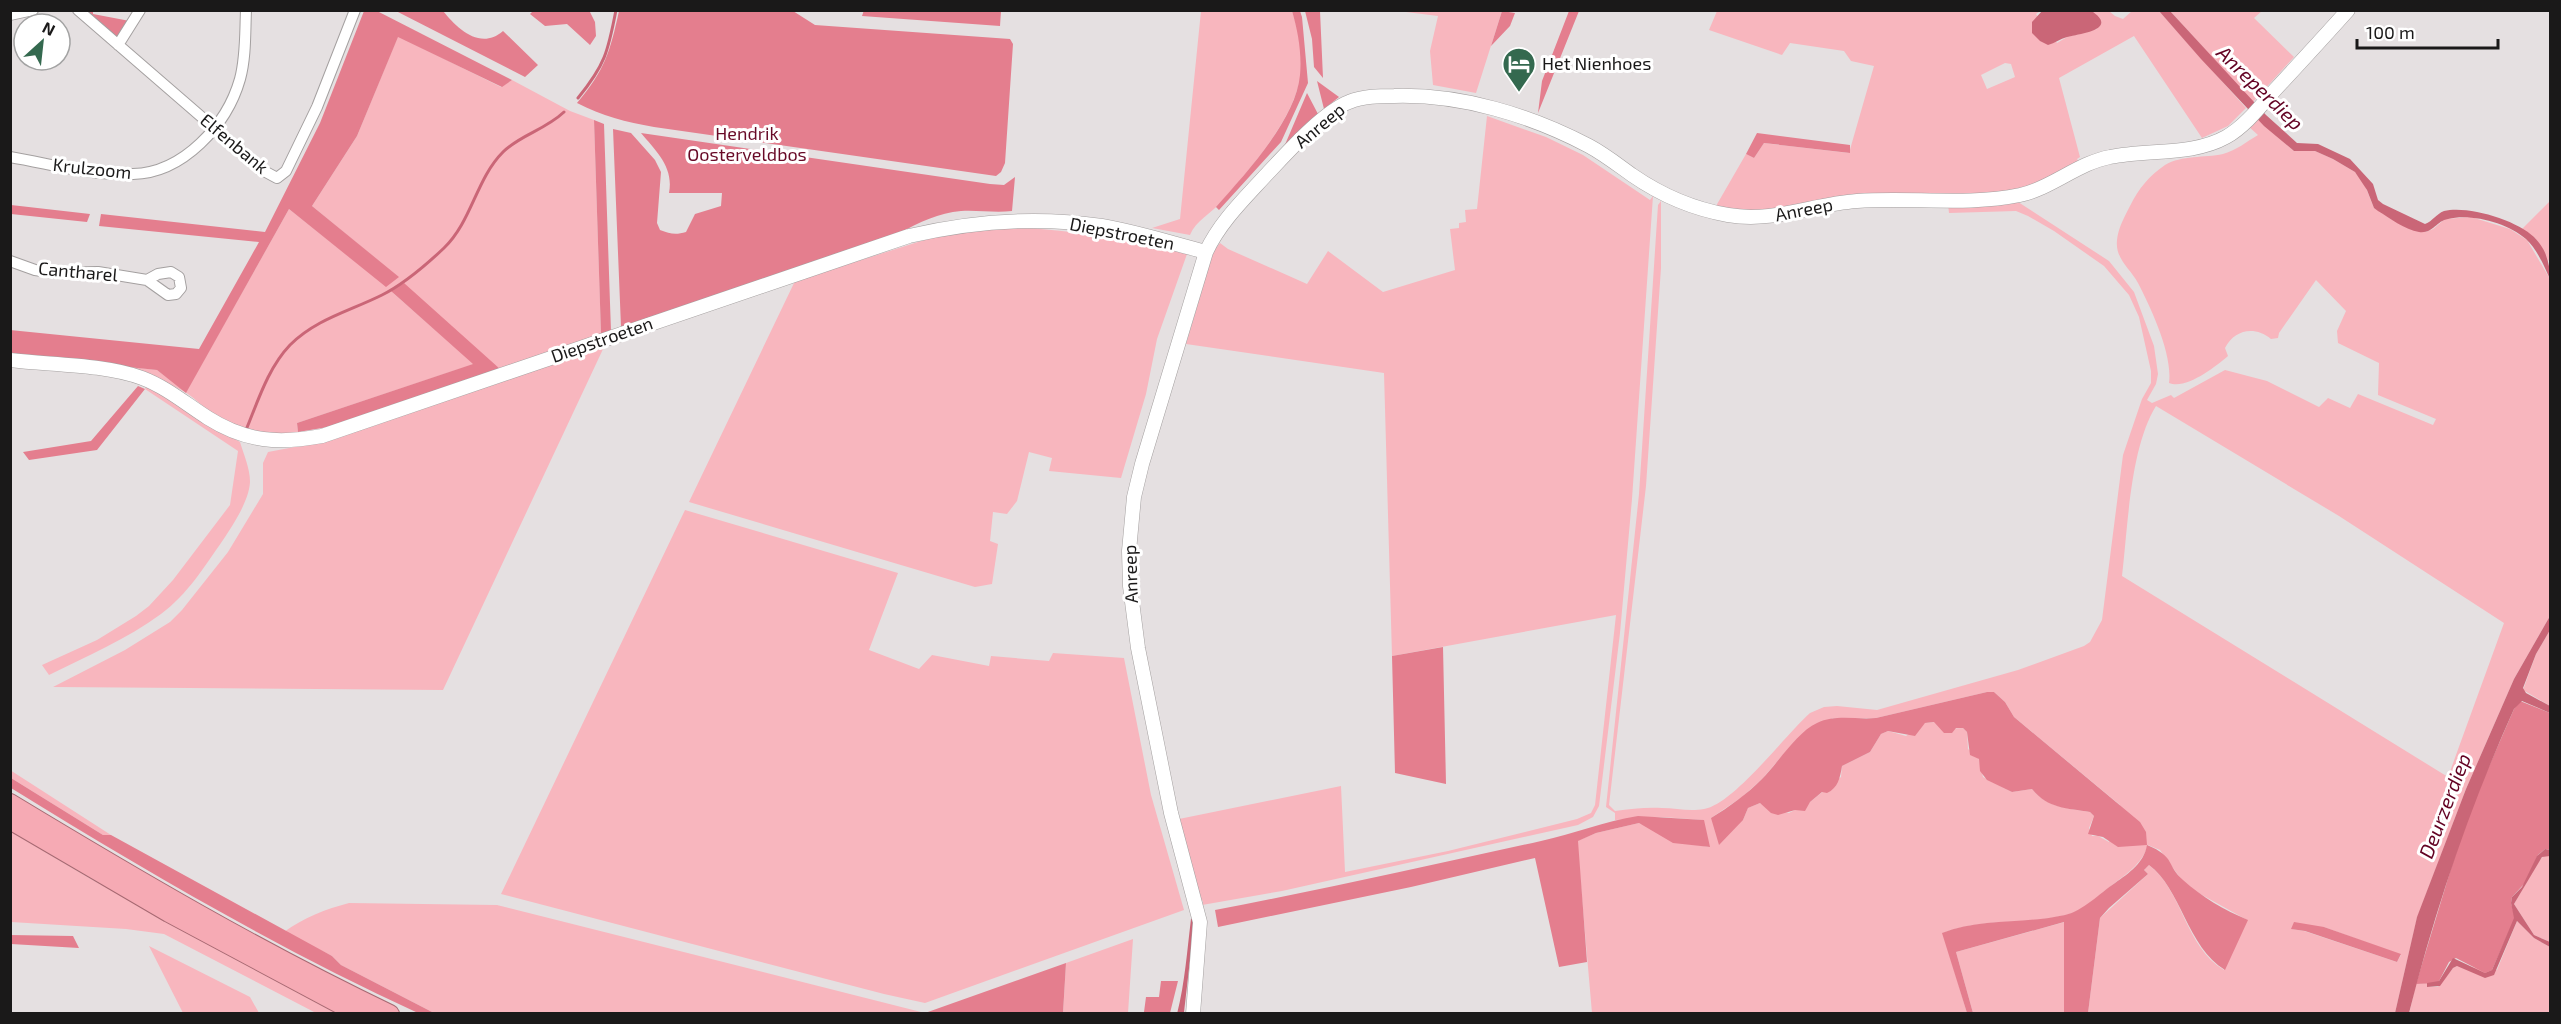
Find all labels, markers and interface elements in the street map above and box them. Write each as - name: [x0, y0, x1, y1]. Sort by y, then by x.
- north arrow: [12, 12, 72, 72]
- scale bar: [2357, 12, 2498, 50]
- text: N: [40, 17, 59, 39]
- text: 100 m: [2366, 21, 2415, 43]
- water label: Anreperdiep: [2212, 39, 2309, 135]
- hotel icon: Het Nienhoes: [1501, 46, 1537, 93]
- place label: Het Nienhoes: [1542, 52, 1651, 74]
- street label: Anreep: [1290, 98, 1349, 152]
- street label: Elfenbank: [196, 108, 273, 178]
- park label: Hendrik Oosterveldbos: [687, 122, 807, 165]
- street label: Krulzoom: [52, 153, 132, 183]
- street label: Anreep: [1773, 193, 1835, 225]
- street label: Diepstroeten: [1068, 212, 1177, 254]
- street label: Cantharel: [37, 257, 119, 285]
- street label: Diepstroeten: [548, 311, 656, 367]
- street label: Anreep: [1118, 544, 1142, 604]
- water label: Deurzerdiep: [2413, 750, 2475, 862]

